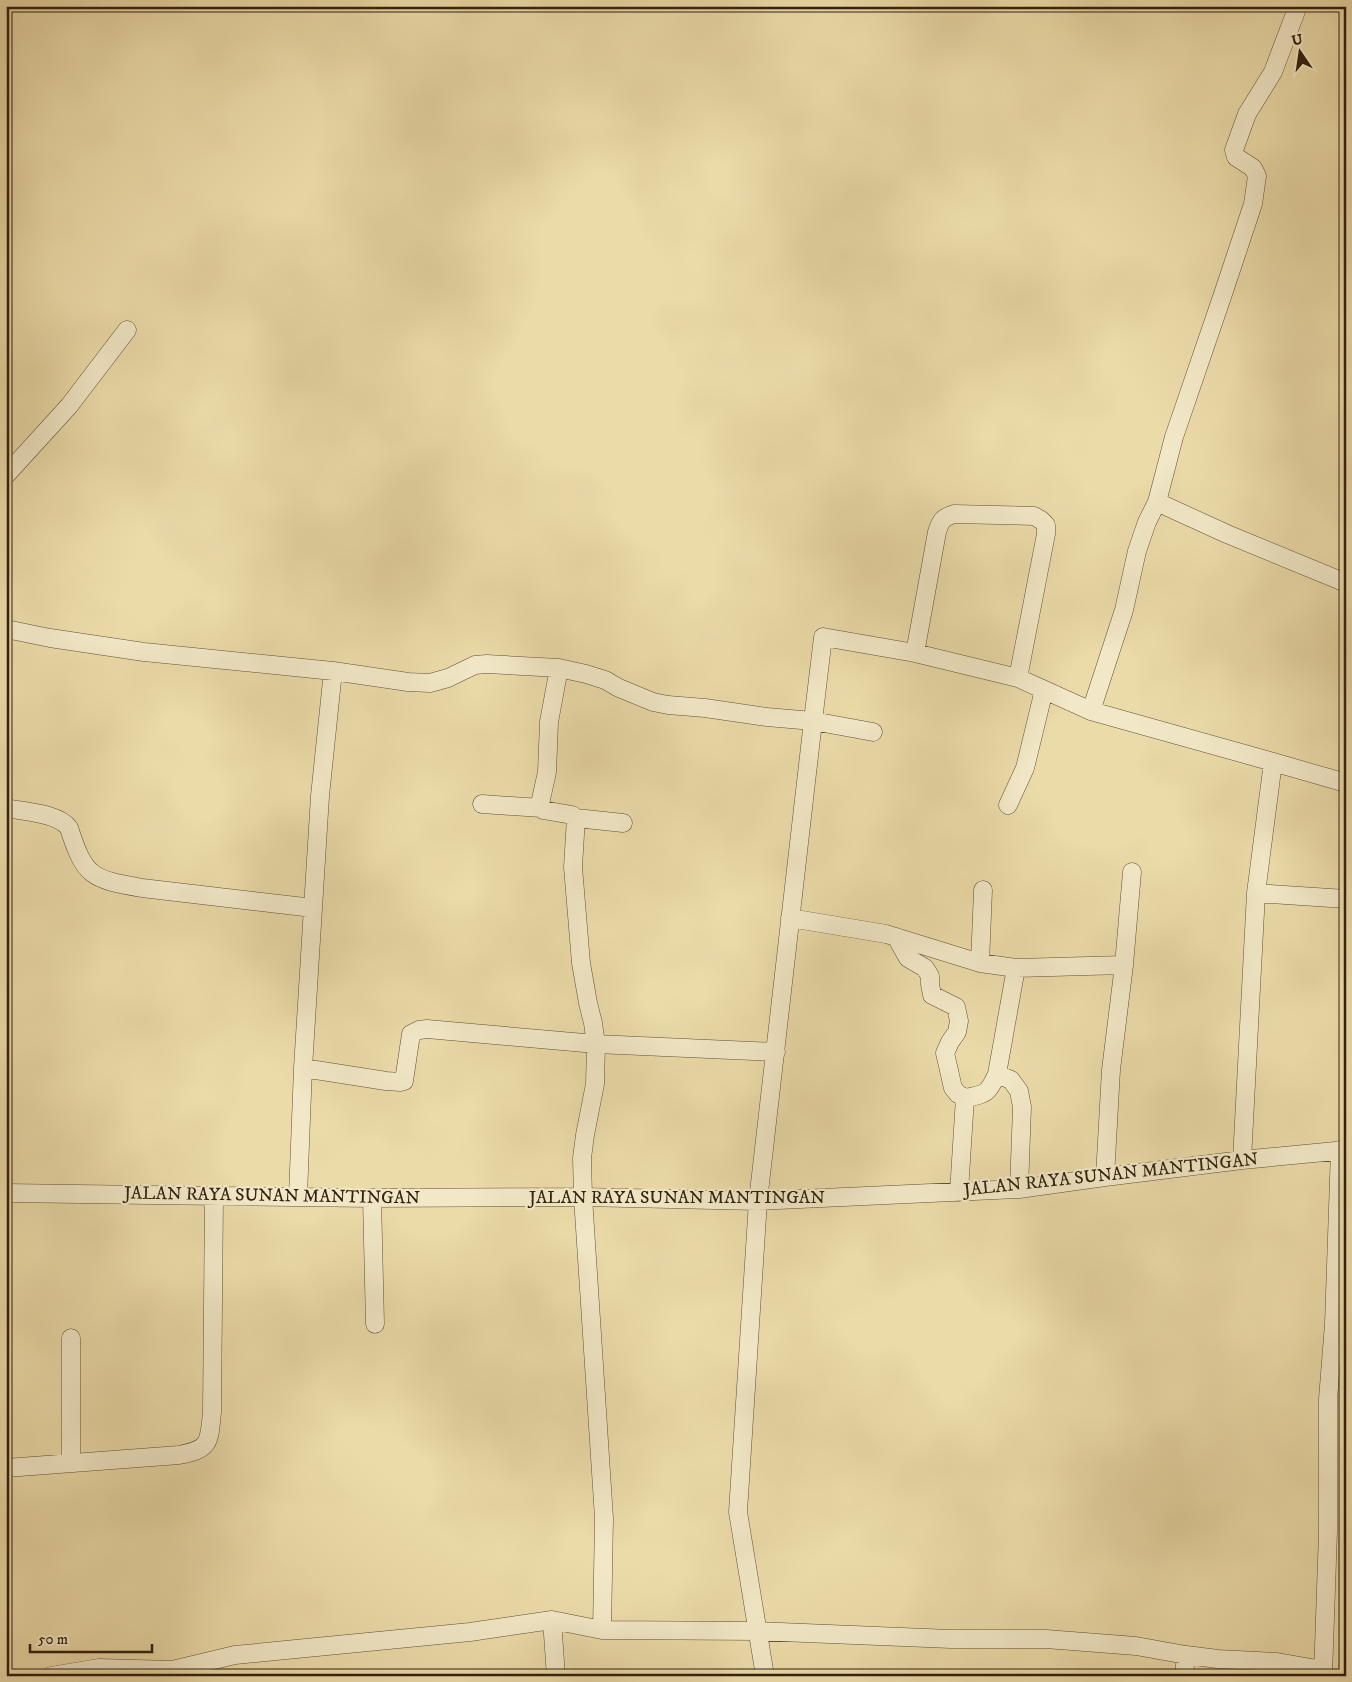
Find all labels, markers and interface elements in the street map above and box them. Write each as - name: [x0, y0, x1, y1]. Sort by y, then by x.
- north arrow: [1274, 28, 1324, 78]
- text: U: [1290, 30, 1305, 50]
- street label: JALAN RAYA SUNAN MANTINGAN: [961, 1149, 1260, 1202]
- street label: JALAN RAYA SUNAN MANTINGAN: [122, 1182, 420, 1210]
- street label: JALAN RAYA SUNAN MANTINGAN: [527, 1187, 825, 1209]
- scale bar: [30, 1622, 152, 1654]
- text: 50 m: [38, 1630, 68, 1649]

